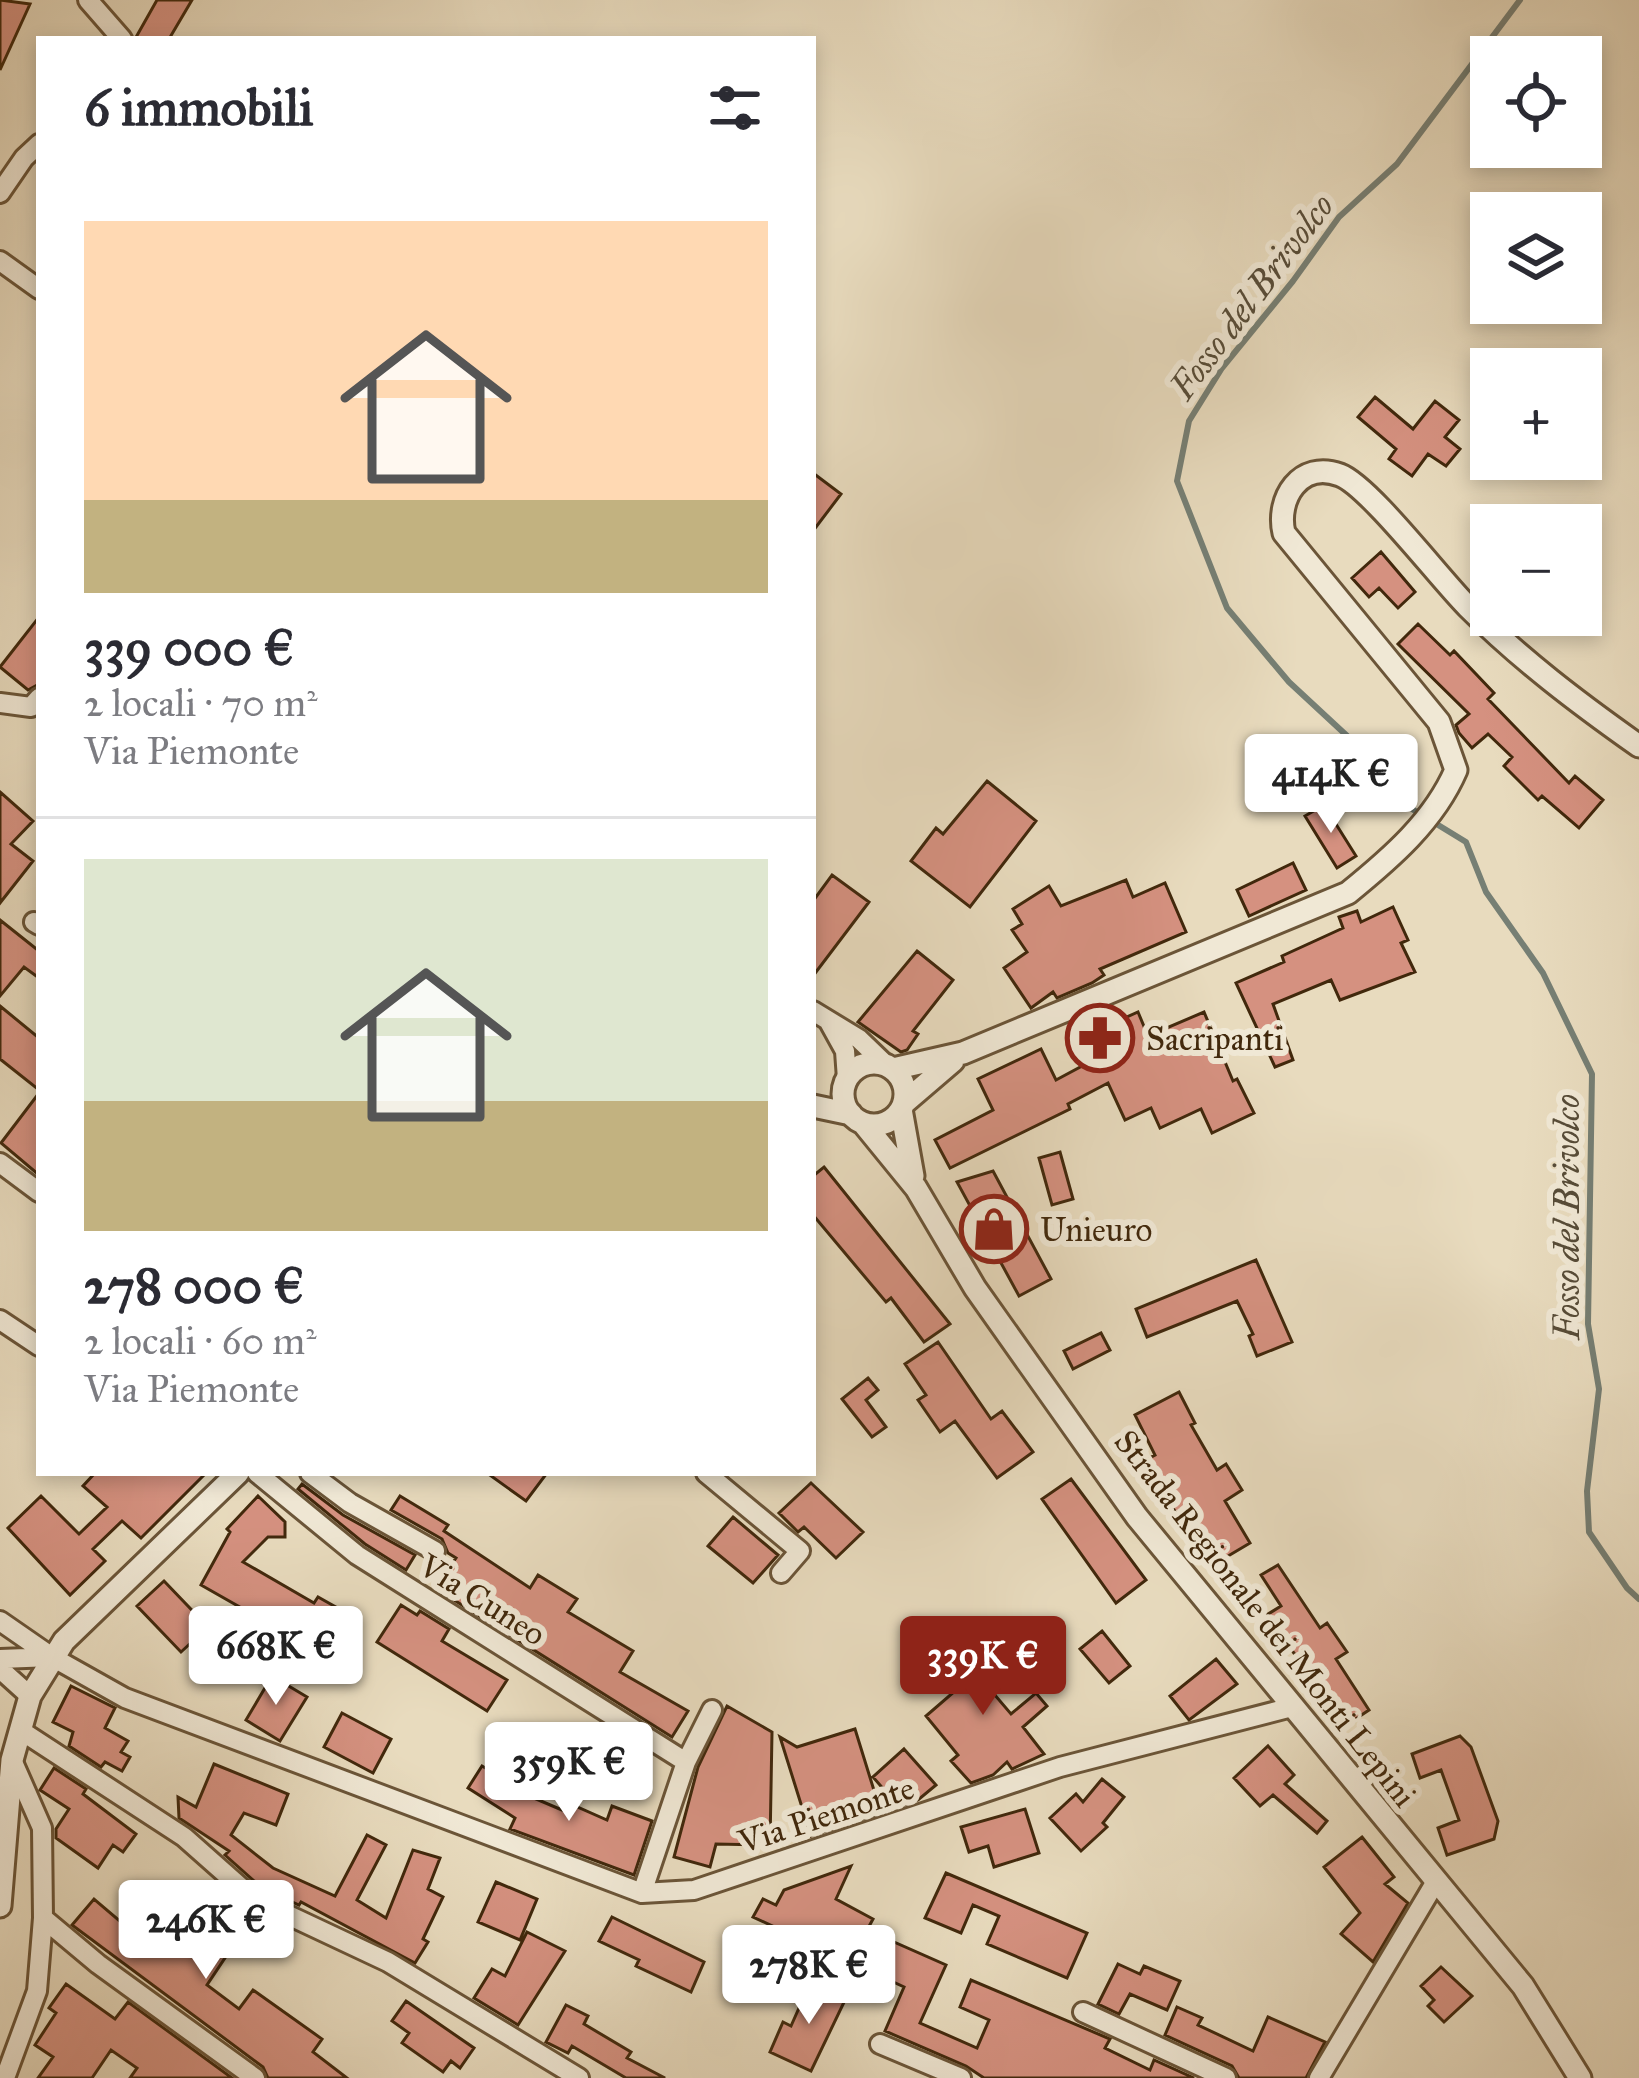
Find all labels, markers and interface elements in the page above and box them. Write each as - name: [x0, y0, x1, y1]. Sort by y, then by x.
- map controls: [1470, 36, 1602, 636]
- button: locate: [1470, 36, 1602, 168]
- icon: filters: [702, 75, 768, 141]
- text: 6 immobili: [84, 77, 313, 139]
- water label: Fosso del Brivolco: [1160, 185, 1343, 409]
- button: layers: [1470, 192, 1602, 324]
- icon: home: [318, 299, 534, 515]
- button: +: [1470, 348, 1602, 480]
- button: −: [1470, 504, 1602, 636]
- text: 339 000 €: [84, 617, 294, 679]
- text: 2 locali · 70 m²: [84, 679, 318, 727]
- text: Via Piemonte: [84, 727, 299, 775]
- pin: 414K €: [1233, 734, 1429, 836]
- text: 414K €: [1272, 749, 1390, 797]
- icon: home: [318, 937, 534, 1153]
- pharmacy icon: Sacripanti: [1065, 1003, 1135, 1073]
- place label: Sacripanti: [1146, 1019, 1283, 1059]
- water label: Fosso del Brivolco: [1545, 1094, 1589, 1341]
- shop icon: Unieuro: [959, 1194, 1029, 1264]
- place label: Unieuro: [1040, 1210, 1152, 1250]
- text: 278 000 €: [84, 1255, 304, 1317]
- text: 2 locali · 60 m²: [84, 1317, 317, 1365]
- text: Via Piemonte: [84, 1365, 299, 1413]
- street label: Strada Regionale dei Monti Lepini: [1106, 1422, 1425, 1815]
- street label: Via Cuneo: [411, 1545, 553, 1654]
- pin: 668K €: [178, 1606, 374, 1708]
- pin: 339K €: [885, 1616, 1081, 1718]
- text: 668K €: [216, 1621, 336, 1669]
- text: 339K €: [927, 1631, 1039, 1679]
- pin: 359K €: [471, 1722, 667, 1824]
- text: 359K €: [512, 1737, 626, 1785]
- street label: Via Piemonte: [733, 1768, 919, 1862]
- pin: 246K €: [108, 1880, 304, 1982]
- text: 246K €: [146, 1895, 266, 1943]
- pin: 278K €: [711, 1925, 907, 2027]
- text: 278K €: [749, 1940, 869, 1988]

